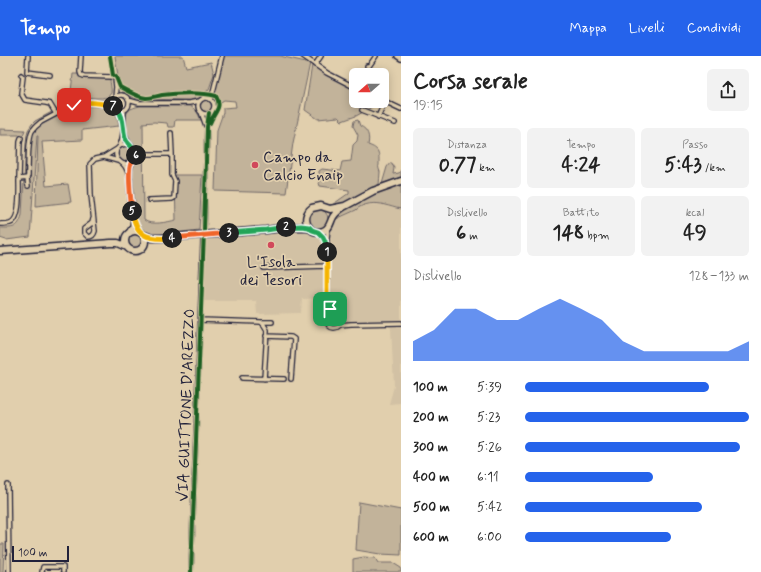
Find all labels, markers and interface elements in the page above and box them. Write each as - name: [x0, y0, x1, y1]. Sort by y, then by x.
- text: Tempo: [20, 16, 70, 41]
- text: Mappa: [569, 19, 607, 37]
- text: Livelli: [629, 19, 665, 37]
- text: Condividi: [687, 19, 741, 37]
- north arrow: [349, 68, 389, 108]
- map controls: [349, 68, 389, 108]
- text: Corsa serale: [413, 68, 528, 96]
- button: share: [707, 69, 749, 111]
- pin: [57, 88, 91, 122]
- icon: check: [63, 94, 85, 116]
- pin: 7: [103, 96, 123, 116]
- text: 19:15: [413, 97, 443, 114]
- text: 7: [110, 99, 116, 113]
- text: Distanza: [447, 138, 487, 152]
- text: Tempo: [566, 138, 596, 152]
- text: Passo: [682, 138, 708, 152]
- pin: 6: [126, 145, 146, 165]
- place label: Campo da Calcio Enaip: [263, 147, 343, 186]
- text: 6: [133, 148, 139, 162]
- text: 0.77: [439, 152, 476, 179]
- text: 4:24: [562, 152, 600, 179]
- text: 5:43: [664, 152, 702, 179]
- marker: Campo da Calcio Enaip: [250, 160, 260, 170]
- text: km: [476, 161, 495, 175]
- text: /km: [702, 161, 726, 175]
- pin: 5: [122, 201, 142, 221]
- text: 5: [129, 204, 135, 218]
- text: Dislivello: [446, 206, 488, 220]
- text: Battito: [563, 206, 599, 220]
- text: kcal: [686, 206, 704, 220]
- pin: 2: [276, 217, 296, 237]
- text: 2: [283, 220, 289, 234]
- text: 6: [456, 220, 466, 247]
- text: 148: [552, 220, 584, 247]
- text: 49: [683, 220, 707, 247]
- pin: 3: [219, 223, 239, 243]
- text: 3: [227, 226, 231, 240]
- pin: 4: [162, 228, 182, 248]
- text: m: [466, 229, 478, 243]
- text: bpm: [584, 229, 610, 243]
- text: 4: [169, 231, 175, 245]
- marker: L'Isola dei Tesori: [266, 240, 276, 250]
- pin: 1: [317, 242, 337, 262]
- text: 1: [325, 245, 329, 259]
- place label: L'Isola dei Tesori: [240, 252, 302, 291]
- text: Dislivello: [413, 268, 462, 285]
- text: 128–133 m: [689, 268, 749, 285]
- pin: [313, 292, 347, 326]
- icon: arrive: [319, 298, 341, 320]
- street label: VIA GUITTONE D'AREZZO: [173, 308, 200, 502]
- text: 100 m: [413, 379, 448, 396]
- text: 5:39: [477, 379, 502, 396]
- text: 200 m: [413, 409, 448, 426]
- text: 5:23: [477, 409, 500, 426]
- text: 300 m: [413, 439, 448, 456]
- text: 5:26: [477, 439, 502, 456]
- text: 400 m: [413, 469, 450, 486]
- text: 6:11: [477, 469, 499, 486]
- text: 500 m: [413, 499, 450, 516]
- text: 5:42: [477, 499, 503, 516]
- text: 600 m: [413, 529, 449, 546]
- text: 6:00: [477, 529, 502, 546]
- scale bar: [12, 544, 69, 563]
- text: 100 m: [18, 546, 48, 560]

